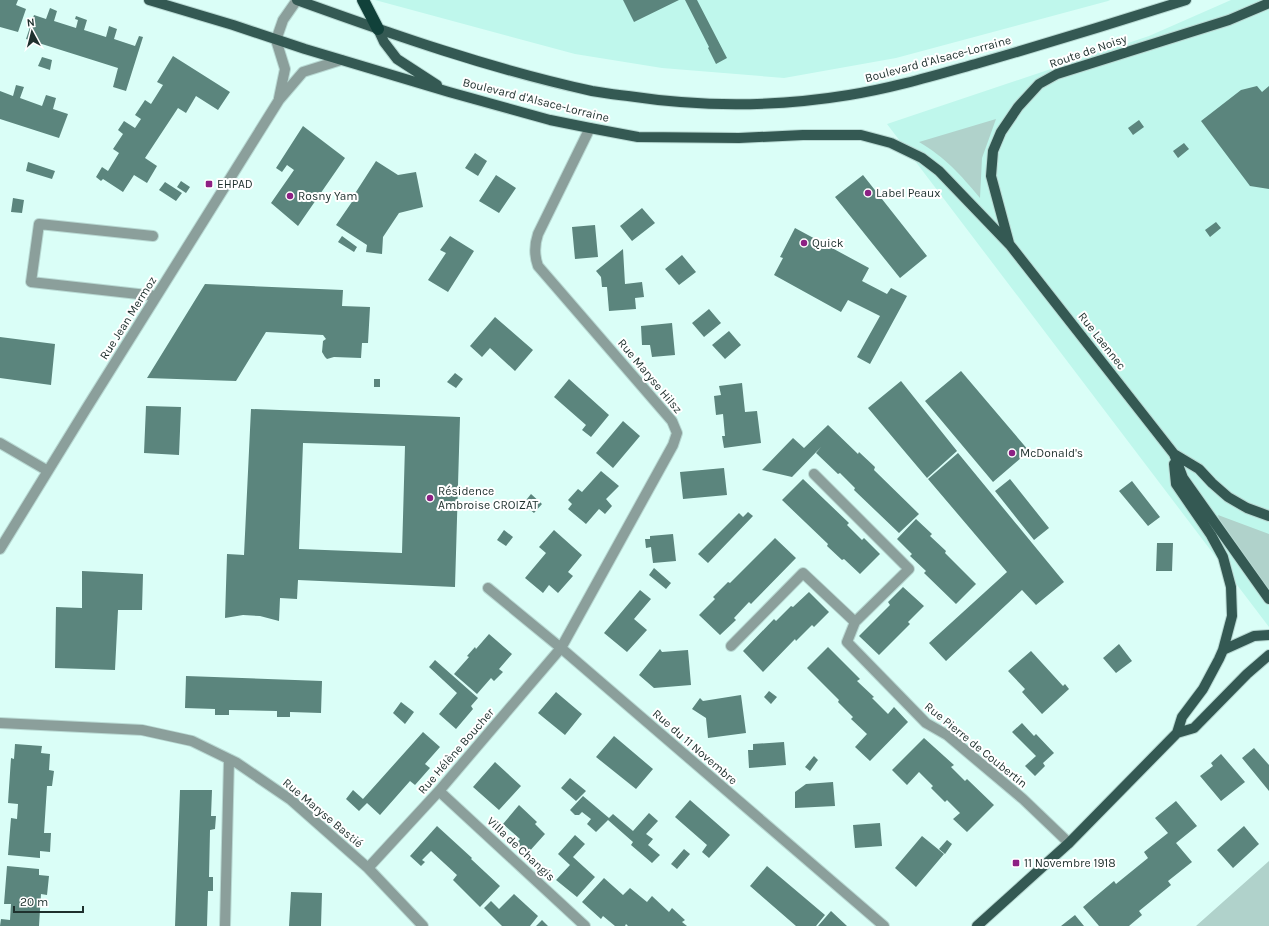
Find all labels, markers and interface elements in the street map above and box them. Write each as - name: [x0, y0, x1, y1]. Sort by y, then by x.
- north arrow: [12, 12, 52, 52]
- text: N: [26, 16, 36, 30]
- street label: Route de Noisy: [1048, 31, 1129, 71]
- street label: Boulevard d'Alsace-Lorraine: [863, 33, 1013, 85]
- street label: Boulevard d'Alsace-Lorraine: [461, 75, 611, 125]
- place label: EHPAD: [217, 177, 253, 191]
- marker: EHPAD: [204, 179, 214, 189]
- place label: Label Peaux: [876, 186, 941, 200]
- marker: Label Peaux: [863, 188, 873, 198]
- place label: Rosny Yam: [298, 189, 358, 203]
- marker: Rosny Yam: [285, 191, 295, 201]
- place label: Quick: [812, 236, 844, 250]
- marker: Quick: [799, 238, 809, 248]
- street label: Rue Jean Mermoz: [97, 274, 159, 362]
- street label: Rue Laennec: [1075, 310, 1129, 372]
- street label: Rue Maryse Hilsz: [615, 336, 685, 416]
- place label: McDonald's: [1020, 446, 1083, 460]
- marker: McDonald's: [1007, 448, 1017, 458]
- place label: Résidence Ambroise CROIZAT: [438, 484, 538, 512]
- marker: Résidence Ambroise CROIZAT: [425, 493, 435, 503]
- street label: Rue Pierre de Coubertin: [922, 699, 1030, 791]
- street label: Rue Hélène Boucher: [415, 705, 497, 797]
- street label: Rue du 11 Novembre: [650, 706, 740, 788]
- street label: Rue Maryse Bastié: [280, 775, 366, 851]
- street label: Villa de Changis: [484, 814, 558, 884]
- place label: 11 Novembre 1918: [1024, 856, 1116, 870]
- marker: 11 Novembre 1918: [1011, 858, 1021, 868]
- scale bar: [14, 888, 83, 914]
- text: 20 m: [20, 895, 48, 909]

